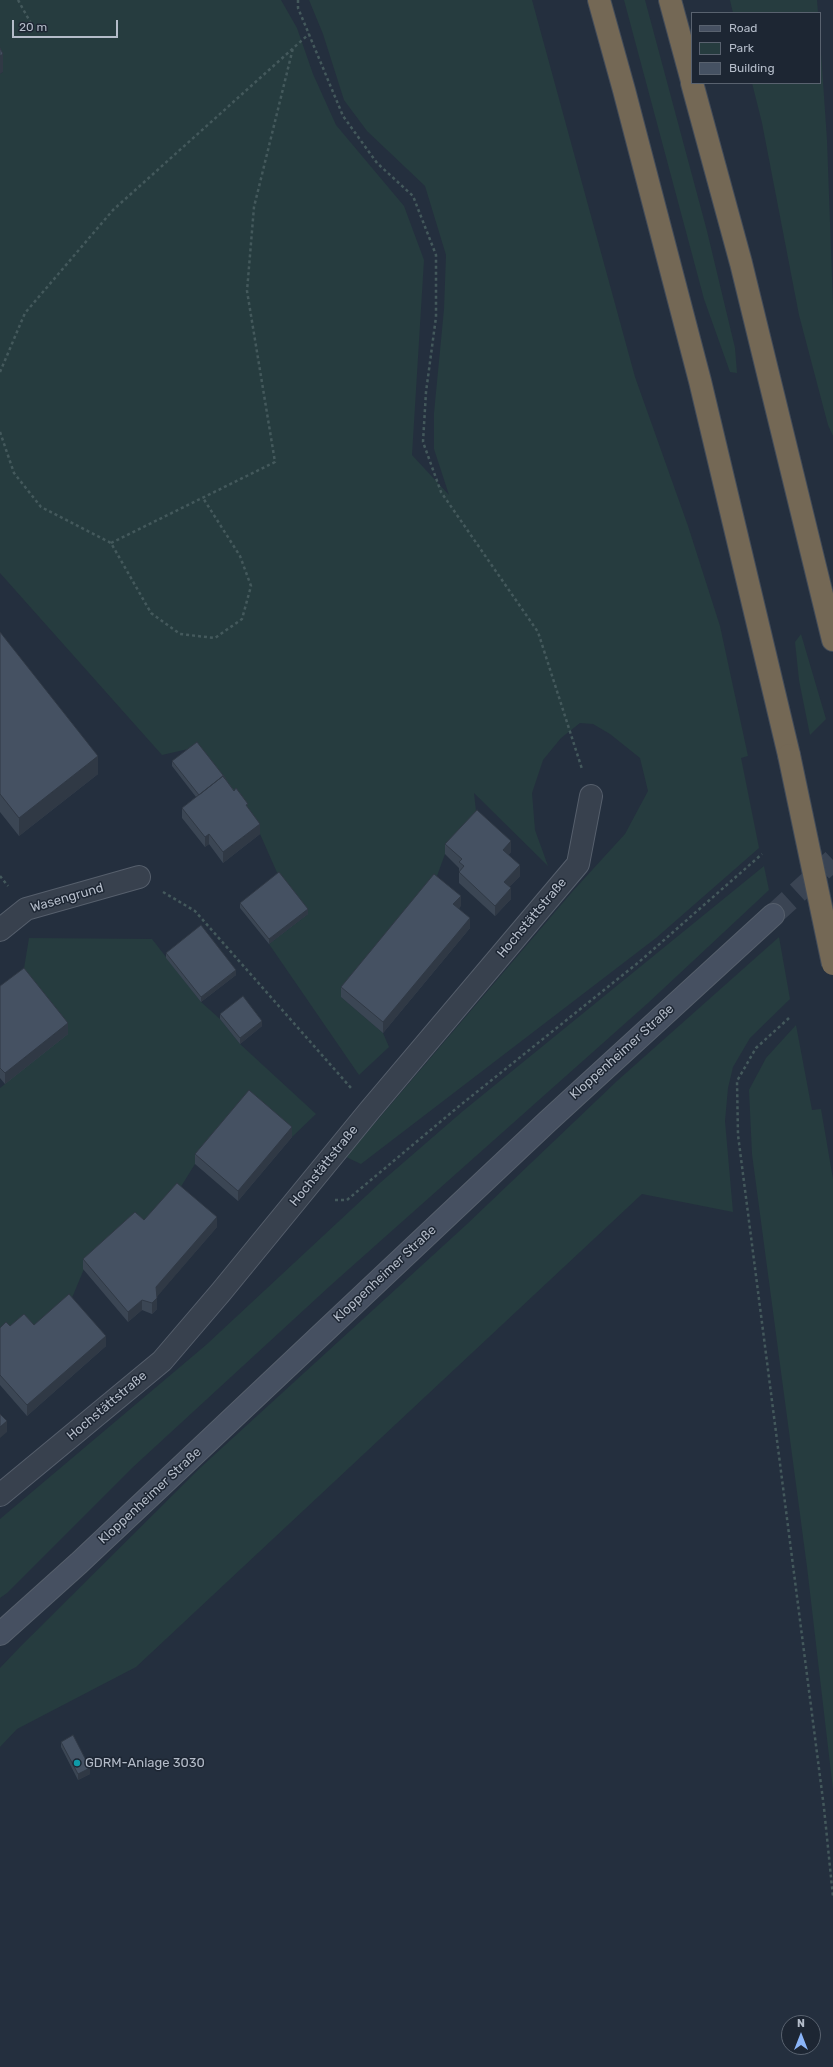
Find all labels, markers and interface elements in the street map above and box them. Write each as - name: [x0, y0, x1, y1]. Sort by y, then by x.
- scale bar: [14, 12, 120, 38]
- legend: [691, 12, 821, 84]
- text: 20 m: [19, 20, 47, 34]
- text: Road: [729, 21, 757, 35]
- text: Park: [729, 41, 754, 55]
- text: Building: [729, 61, 775, 75]
- street label: Hochstättstraße: [494, 875, 570, 961]
- street label: Wasengrund: [29, 880, 105, 916]
- street label: Kloppenheimer Straße: [567, 1001, 677, 1103]
- street label: Hochstättstraße: [287, 1122, 361, 1210]
- street label: Kloppenheimer Straße: [330, 1222, 440, 1326]
- street label: Hochstättstraße: [64, 1368, 150, 1444]
- street label: Kloppenheimer Straße: [95, 1444, 205, 1548]
- place label: GDRM-Anlage 3030: [85, 1755, 205, 1771]
- marker: GDRM-Anlage 3030: [72, 1758, 82, 1768]
- north arrow: [781, 2015, 821, 2055]
- text: N: [797, 2017, 805, 2030]

